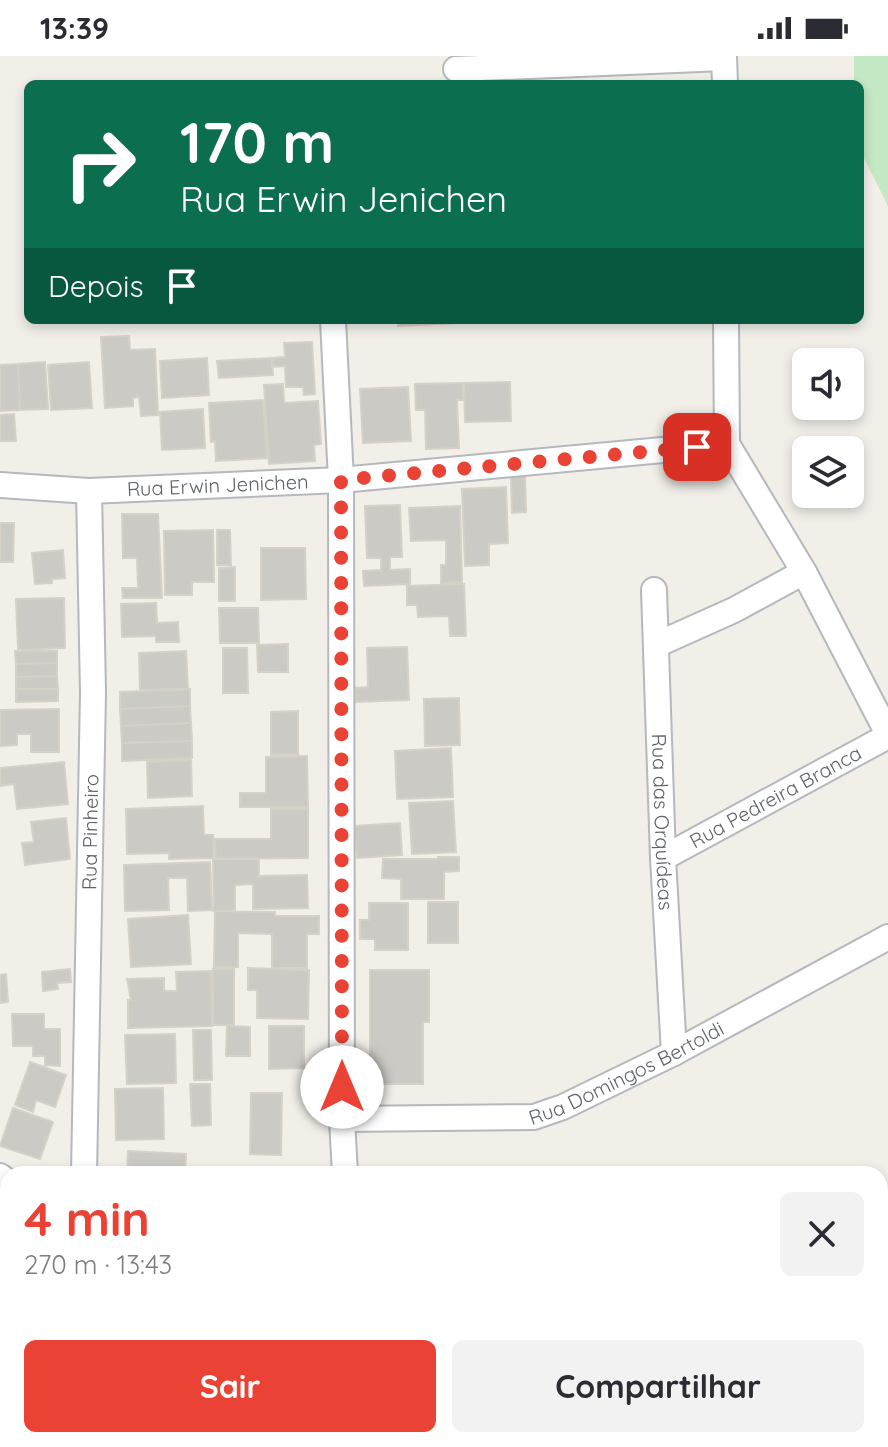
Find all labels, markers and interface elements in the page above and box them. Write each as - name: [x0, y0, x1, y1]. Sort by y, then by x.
- text: 13:39: [40, 9, 109, 47]
- text: 170 m: [180, 107, 334, 177]
- icon: right: [48, 112, 152, 216]
- text: Rua Erwin Jenichen: [180, 176, 507, 221]
- icon: arrive: [160, 264, 204, 308]
- text: Depois: [48, 267, 144, 305]
- map controls: [792, 348, 864, 508]
- button: sound: [792, 348, 864, 420]
- pin: [663, 413, 731, 481]
- icon: arrive: [675, 425, 719, 469]
- button: layers: [792, 436, 864, 508]
- street label: Rua Erwin Jenichen: [126, 468, 309, 501]
- street label: Rua das Orquídeas: [647, 733, 679, 911]
- street label: Rua Pedreira Branca: [685, 740, 866, 853]
- street label: Rua Pinheiro: [76, 774, 103, 890]
- street label: Rua Domingos Bertoldi: [525, 1016, 728, 1130]
- position arrow: [300, 1045, 384, 1129]
- text: 4 min: [24, 1188, 150, 1248]
- button: close: [780, 1192, 864, 1276]
- text: 270 m · 13:43: [24, 1248, 172, 1281]
- button: Sair: [24, 1340, 436, 1432]
- button: Compartilhar: [452, 1340, 864, 1432]

